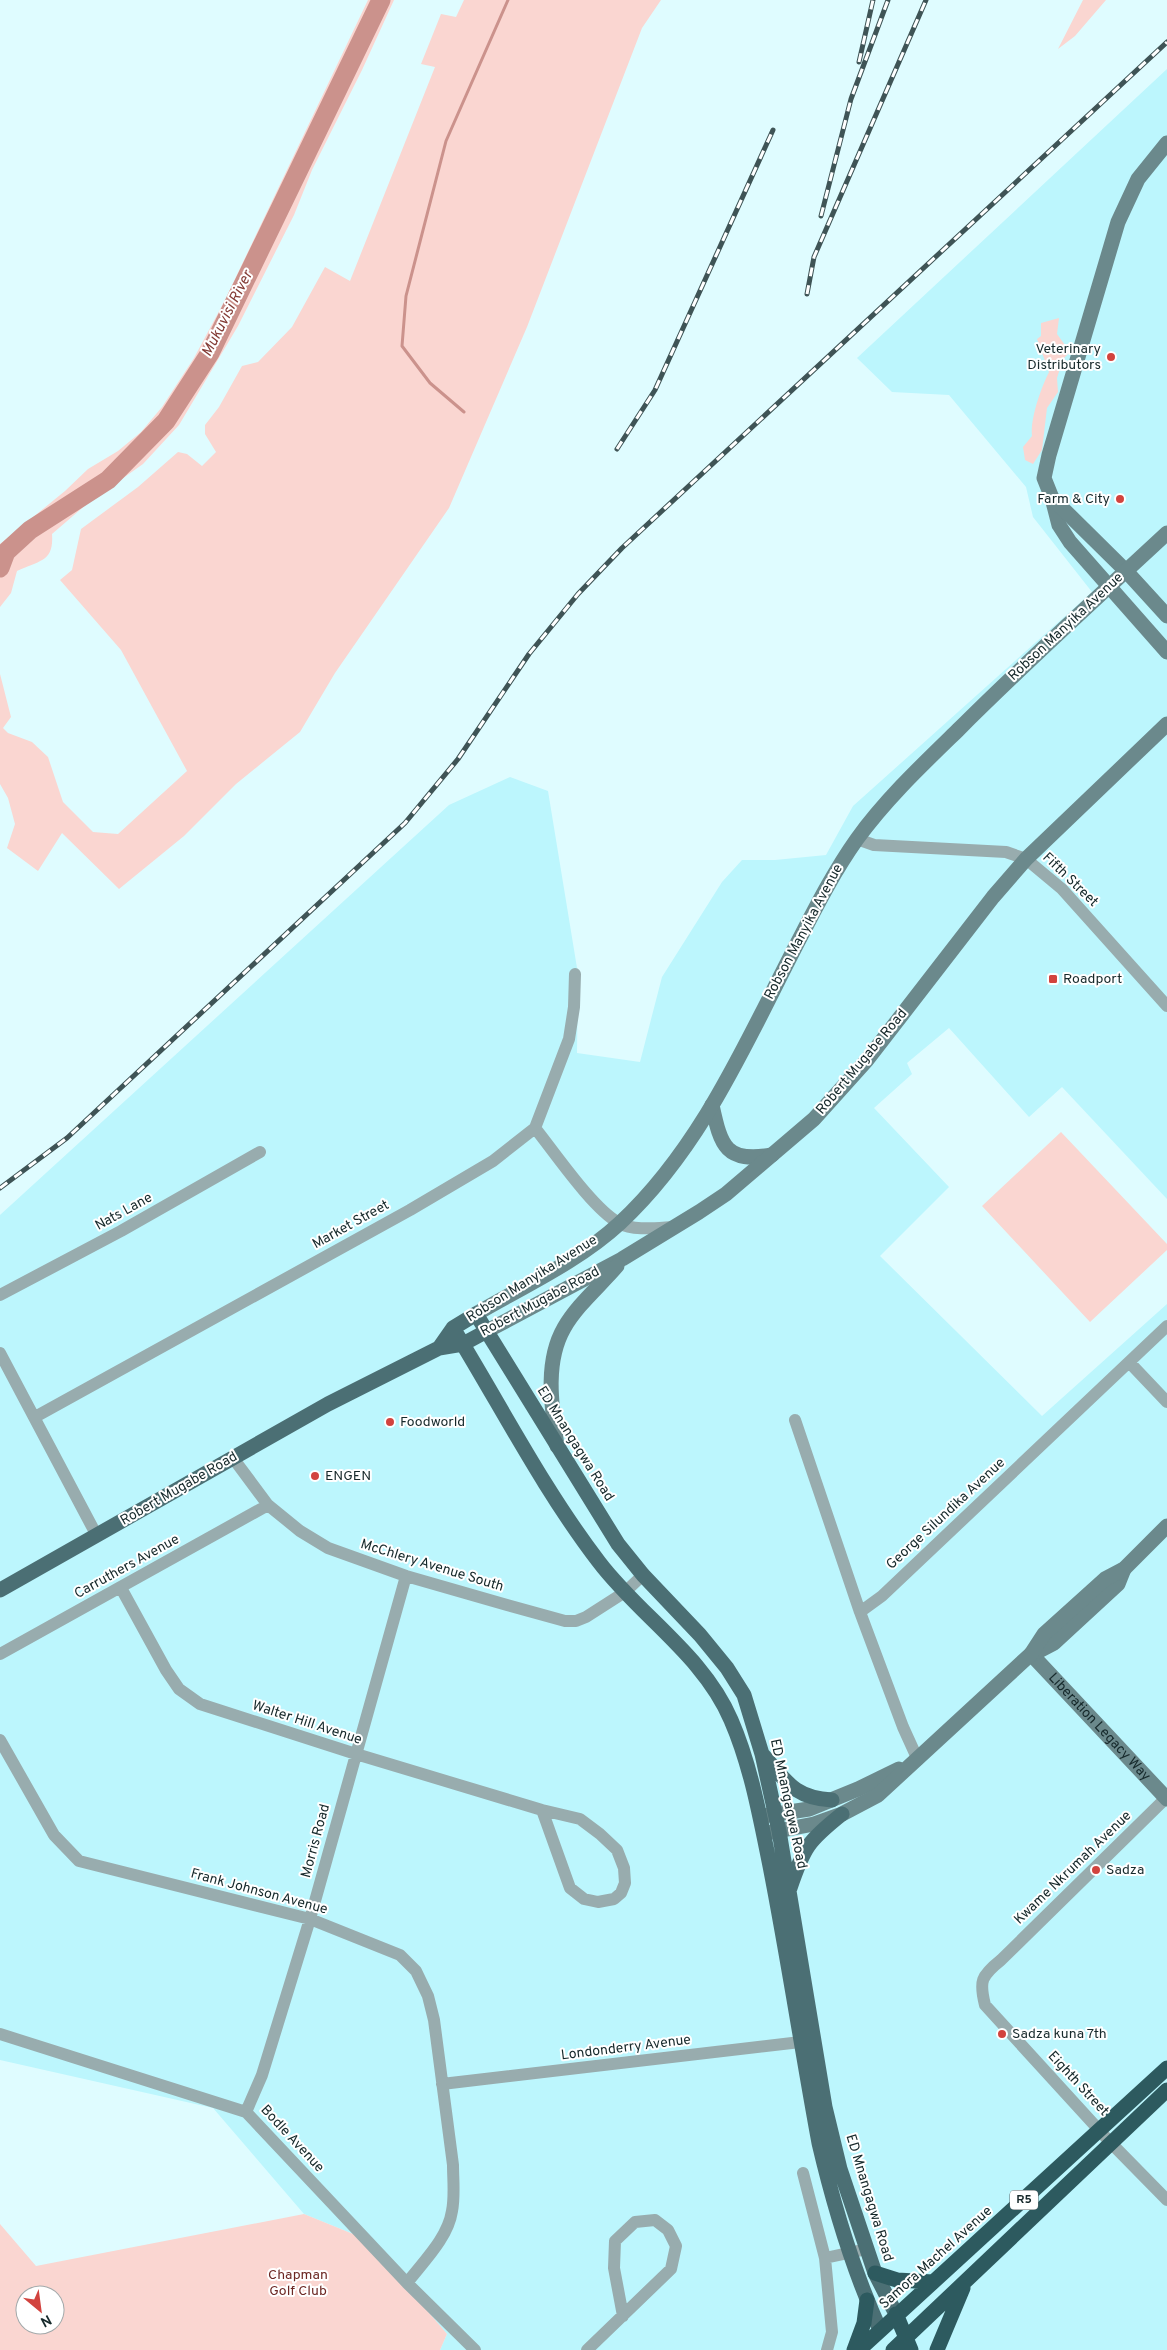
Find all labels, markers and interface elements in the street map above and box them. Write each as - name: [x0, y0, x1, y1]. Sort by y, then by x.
- water label: Mukuvisi River: [198, 267, 258, 360]
- place label: Veterinary Distributors: [1027, 341, 1101, 374]
- marker: Veterinary Distributors: [1105, 351, 1117, 363]
- place label: Farm & City: [1037, 491, 1110, 508]
- marker: Farm & City: [1114, 493, 1126, 505]
- street label: Robson Manyika Avenue: [1005, 569, 1127, 685]
- street label: Fifth Street: [1039, 849, 1101, 911]
- street label: Robson Manyika Avenue: [761, 861, 847, 1003]
- place label: Roadport: [1063, 971, 1122, 988]
- marker: Roadport: [1047, 973, 1059, 985]
- street label: Robert Mugabe Road: [813, 1006, 911, 1118]
- street label: Nats Lane: [92, 1189, 156, 1235]
- street label: Market Street: [310, 1197, 392, 1253]
- street label: Robson Manyika Avenue: [463, 1232, 601, 1326]
- street label: Robert Mugabe Road: [478, 1263, 602, 1341]
- street label: ED Mnangagwa Road: [533, 1383, 617, 1505]
- place label: Foodworld: [400, 1414, 465, 1431]
- marker: Foodworld: [384, 1416, 396, 1428]
- street label: Robert Mugabe Road: [117, 1449, 241, 1529]
- street label: George Silundika Avenue: [883, 1455, 1009, 1573]
- place label: ENGEN: [325, 1468, 371, 1485]
- marker: ENGEN: [309, 1470, 321, 1482]
- street label: Carruthers Avenue: [72, 1531, 182, 1603]
- street label: McChlery Avenue South: [358, 1536, 506, 1596]
- street label: Liberation Legacy Way: [1045, 1669, 1154, 1785]
- street label: Walter Hill Avenue: [250, 1697, 364, 1749]
- street label: ED Mnangagwa Road: [766, 1738, 810, 1870]
- street label: Morris Road: [298, 1802, 334, 1880]
- street label: Kwame Nkrumah Avenue: [1011, 1808, 1135, 1928]
- place label: Sadza: [1106, 1862, 1144, 1879]
- marker: Sadza: [1090, 1864, 1102, 1876]
- street label: Frank Johnson Avenue: [189, 1866, 329, 1918]
- place label: Sadza kuna 7th: [1012, 2026, 1107, 2043]
- marker: Sadza kuna 7th: [996, 2028, 1008, 2040]
- street label: Londonderry Avenue: [560, 2032, 692, 2064]
- street label: Eighth Street: [1044, 2048, 1112, 2120]
- street label: Bodle Avenue: [256, 2102, 328, 2176]
- street label: ED Mnangagwa Road: [842, 2132, 896, 2264]
- road number: R5: [1010, 2190, 1038, 2210]
- street label: Samora Machel Avenue: [876, 2203, 996, 2313]
- park label: Chapman Golf Club: [268, 2267, 328, 2300]
- north arrow: [15, 2285, 65, 2335]
- text: N: [37, 2310, 54, 2330]

